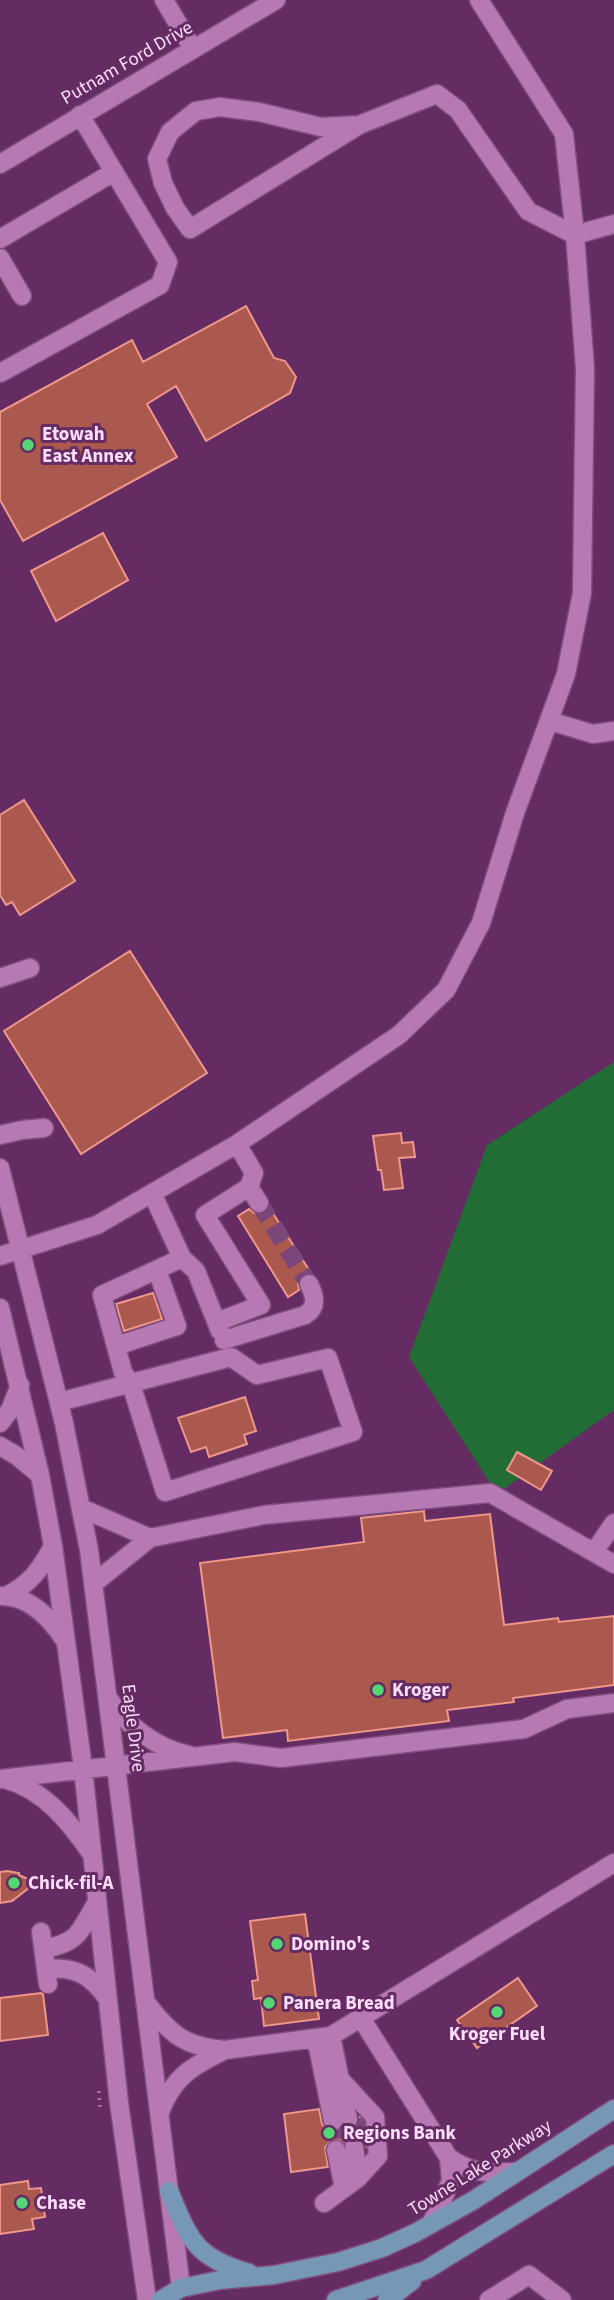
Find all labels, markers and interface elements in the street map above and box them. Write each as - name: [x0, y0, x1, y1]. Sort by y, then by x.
- street label: Putnam Ford Drive: [56, 14, 198, 112]
- place label: Etowah East Annex: [42, 421, 134, 470]
- marker: Etowah East Annex: [20, 437, 36, 453]
- place label: Kroger: [392, 1677, 449, 1704]
- street label: Eagle Drive: [114, 1682, 152, 1774]
- marker: Kroger: [370, 1682, 386, 1698]
- place label: Chick-fil-A: [28, 1870, 114, 1897]
- marker: Chick-fil-A: [6, 1875, 22, 1891]
- place label: Domino's: [291, 1931, 370, 1958]
- marker: Domino's: [269, 1936, 285, 1952]
- place label: Panera Bread: [283, 1990, 395, 2017]
- marker: Panera Bread: [261, 1995, 277, 2011]
- marker: Kroger Fuel: [489, 2004, 505, 2020]
- place label: Kroger Fuel: [449, 2021, 546, 2048]
- street label: Towne Lake Parkway: [403, 2113, 557, 2223]
- place label: Regions Bank: [343, 2120, 457, 2147]
- marker: Regions Bank: [321, 2125, 337, 2141]
- place label: Chase: [36, 2190, 86, 2217]
- marker: Chase: [14, 2195, 30, 2211]

